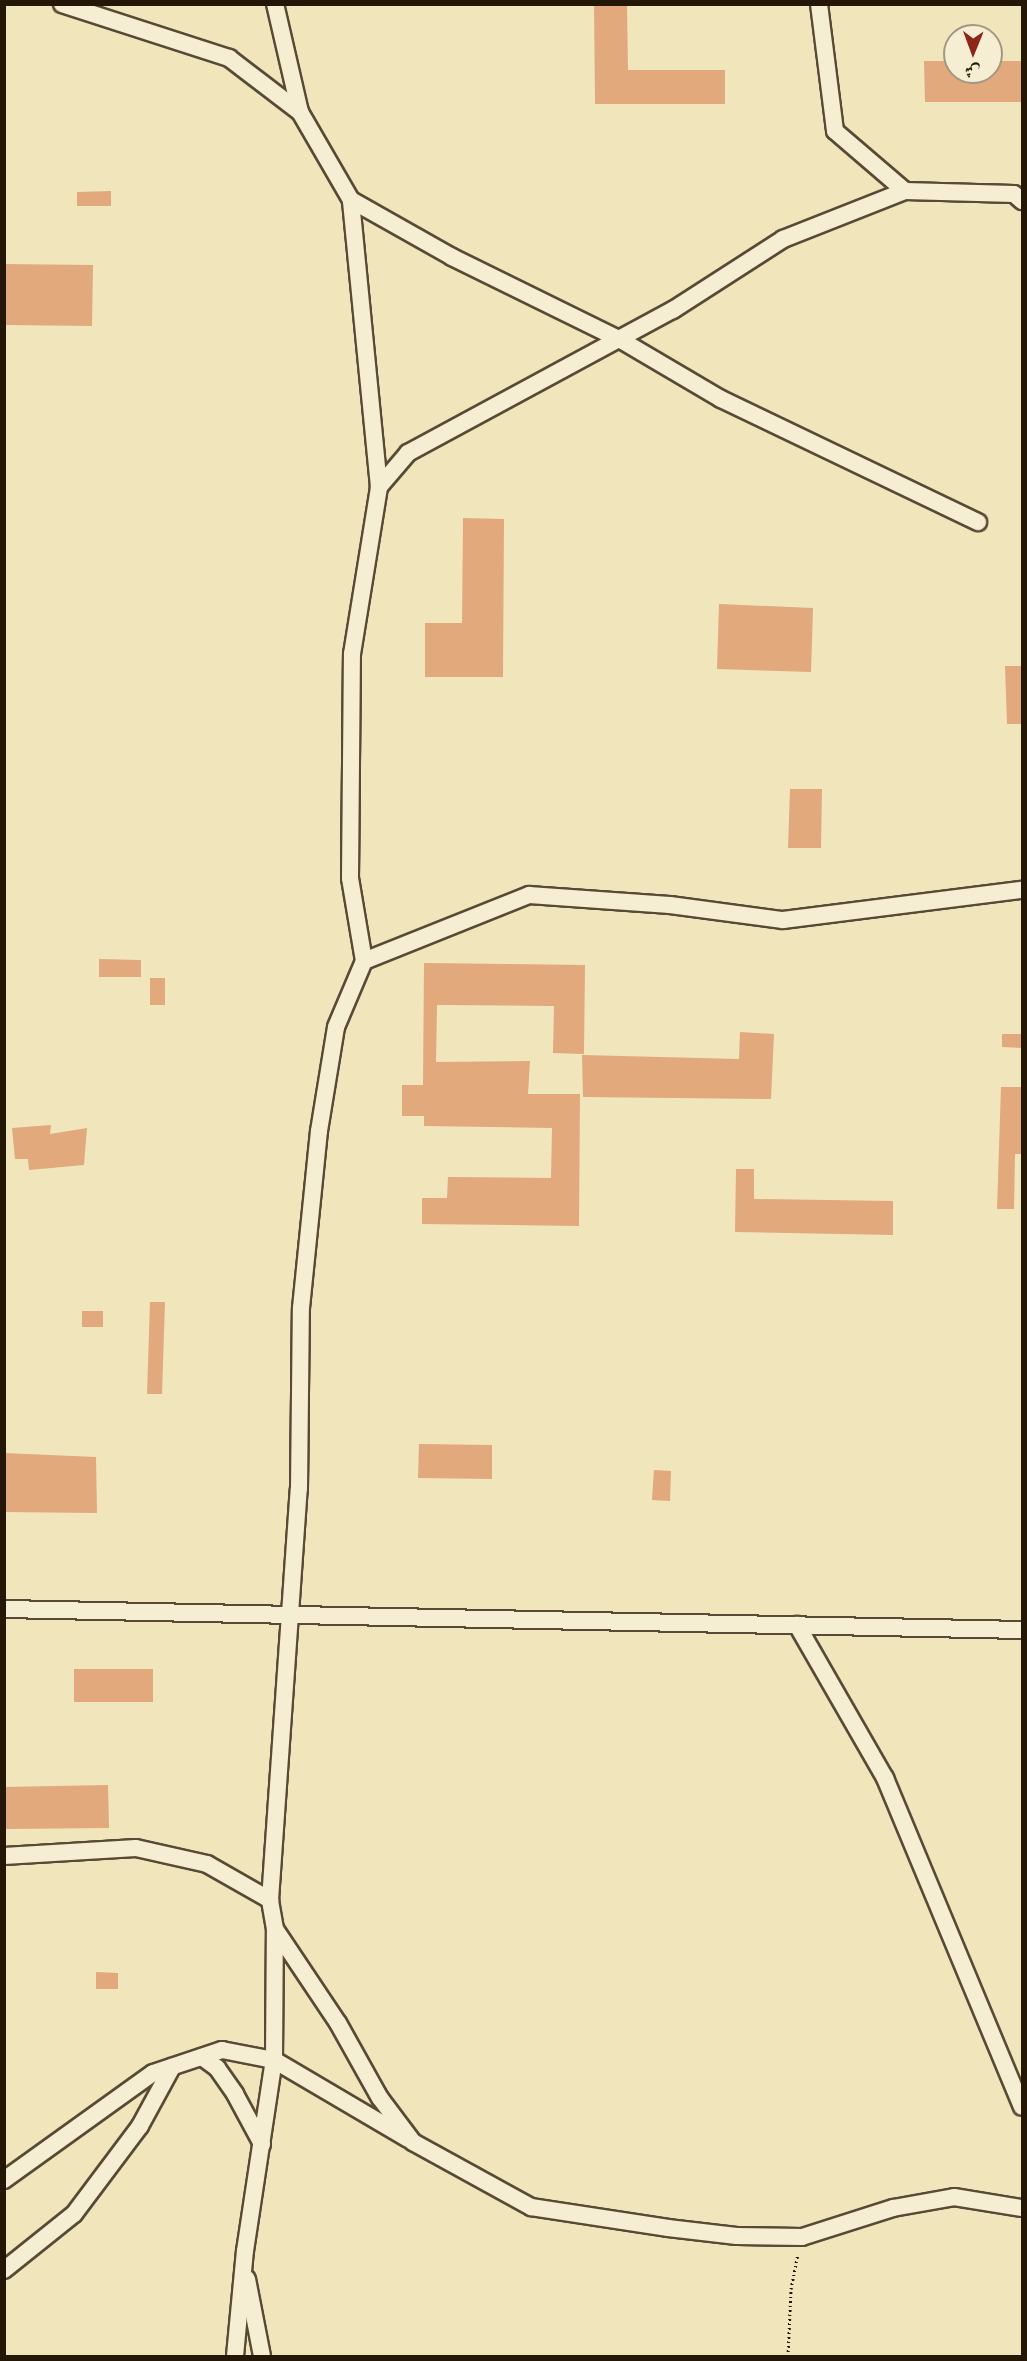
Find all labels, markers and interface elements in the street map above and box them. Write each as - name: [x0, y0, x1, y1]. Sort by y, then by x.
- north arrow: [943, 24, 1003, 84]
- text: ش: [965, 62, 981, 78]

